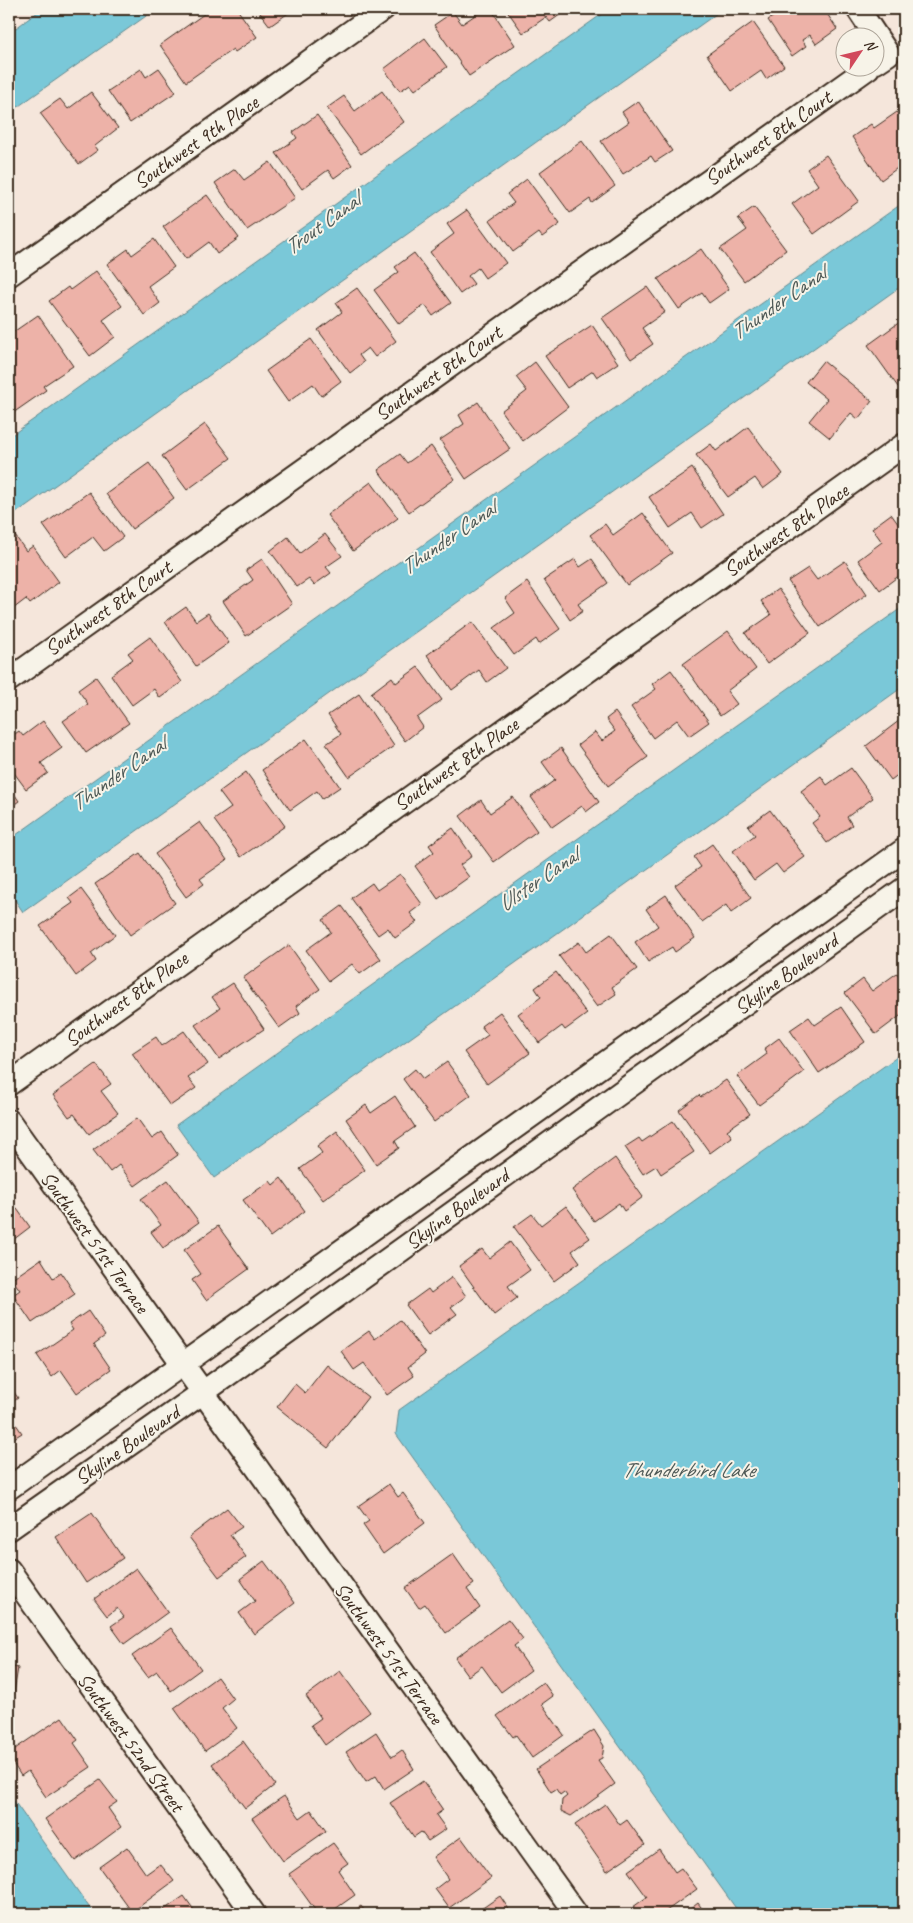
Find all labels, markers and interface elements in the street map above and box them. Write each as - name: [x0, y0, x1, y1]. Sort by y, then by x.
- north arrow: [836, 28, 886, 78]
- text: N: [861, 36, 881, 55]
- street label: Southwest 8th Court: [699, 83, 838, 191]
- street label: Southwest 9th Place: [129, 89, 264, 195]
- water label: Trout Canal: [278, 183, 372, 261]
- water label: Thunder Canal: [725, 256, 837, 346]
- street label: Southwest 8th Court: [369, 318, 508, 426]
- street label: Southwest 8th Place: [719, 477, 854, 583]
- water label: Thunder Canal: [395, 491, 507, 581]
- street label: Southwest 8th Court: [39, 553, 178, 661]
- street label: Southwest 8th Place: [389, 711, 524, 817]
- water label: Thunder Canal: [65, 727, 177, 817]
- water label: Ulster Canal: [492, 838, 590, 918]
- street label: Skyline Boulevard: [729, 925, 846, 1020]
- street label: Southwest 8th Place: [59, 945, 194, 1053]
- street label: Skyline Boulevard: [400, 1160, 517, 1255]
- street label: Southwest 51st Terrace: [35, 1166, 156, 1319]
- street label: Skyline Boulevard: [70, 1397, 187, 1491]
- water label: Thunderbird Lake: [622, 1456, 758, 1484]
- street label: Southwest 51st Terrace: [329, 1577, 450, 1730]
- street label: Southwest 52nd Street: [72, 1667, 191, 1818]

